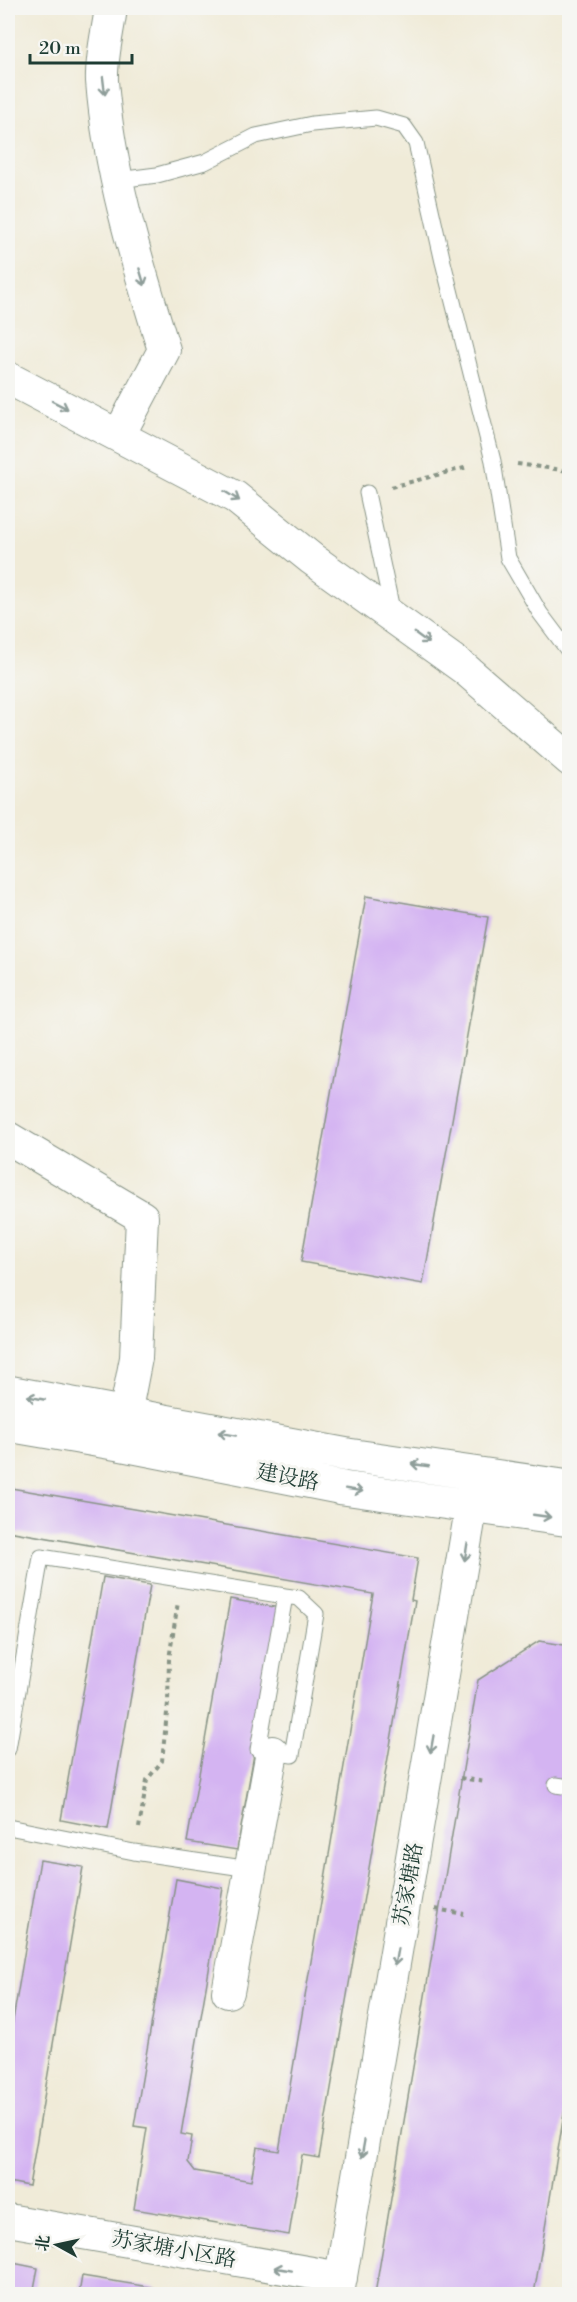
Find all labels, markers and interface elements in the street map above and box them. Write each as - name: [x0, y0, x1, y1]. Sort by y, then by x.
- scale bar: [30, 27, 132, 65]
- text: 20 m: [39, 37, 81, 60]
- one-way arrow: [99, 76, 110, 96]
- one-way arrow: [137, 267, 148, 286]
- one-way arrow: [50, 400, 68, 411]
- one-way arrow: [223, 490, 240, 502]
- one-way arrow: [413, 632, 429, 644]
- one-way arrow: [26, 1392, 46, 1403]
- one-way arrow: [218, 1428, 238, 1439]
- street label: 建设路: [254, 1459, 321, 1497]
- one-way arrow: [410, 1460, 430, 1471]
- one-way arrow: [344, 1484, 363, 1495]
- one-way arrow: [531, 1511, 551, 1522]
- one-way arrow: [460, 1542, 471, 1561]
- one-way arrow: [427, 1734, 438, 1754]
- street label: 苏家塘路: [389, 1841, 429, 1928]
- one-way arrow: [390, 1947, 401, 1966]
- one-way arrow: [357, 2139, 368, 2159]
- north arrow: [27, 2215, 87, 2275]
- street label: 苏家塘小区路: [110, 2226, 238, 2274]
- text: 北: [32, 2234, 54, 2252]
- one-way arrow: [274, 2263, 294, 2274]

